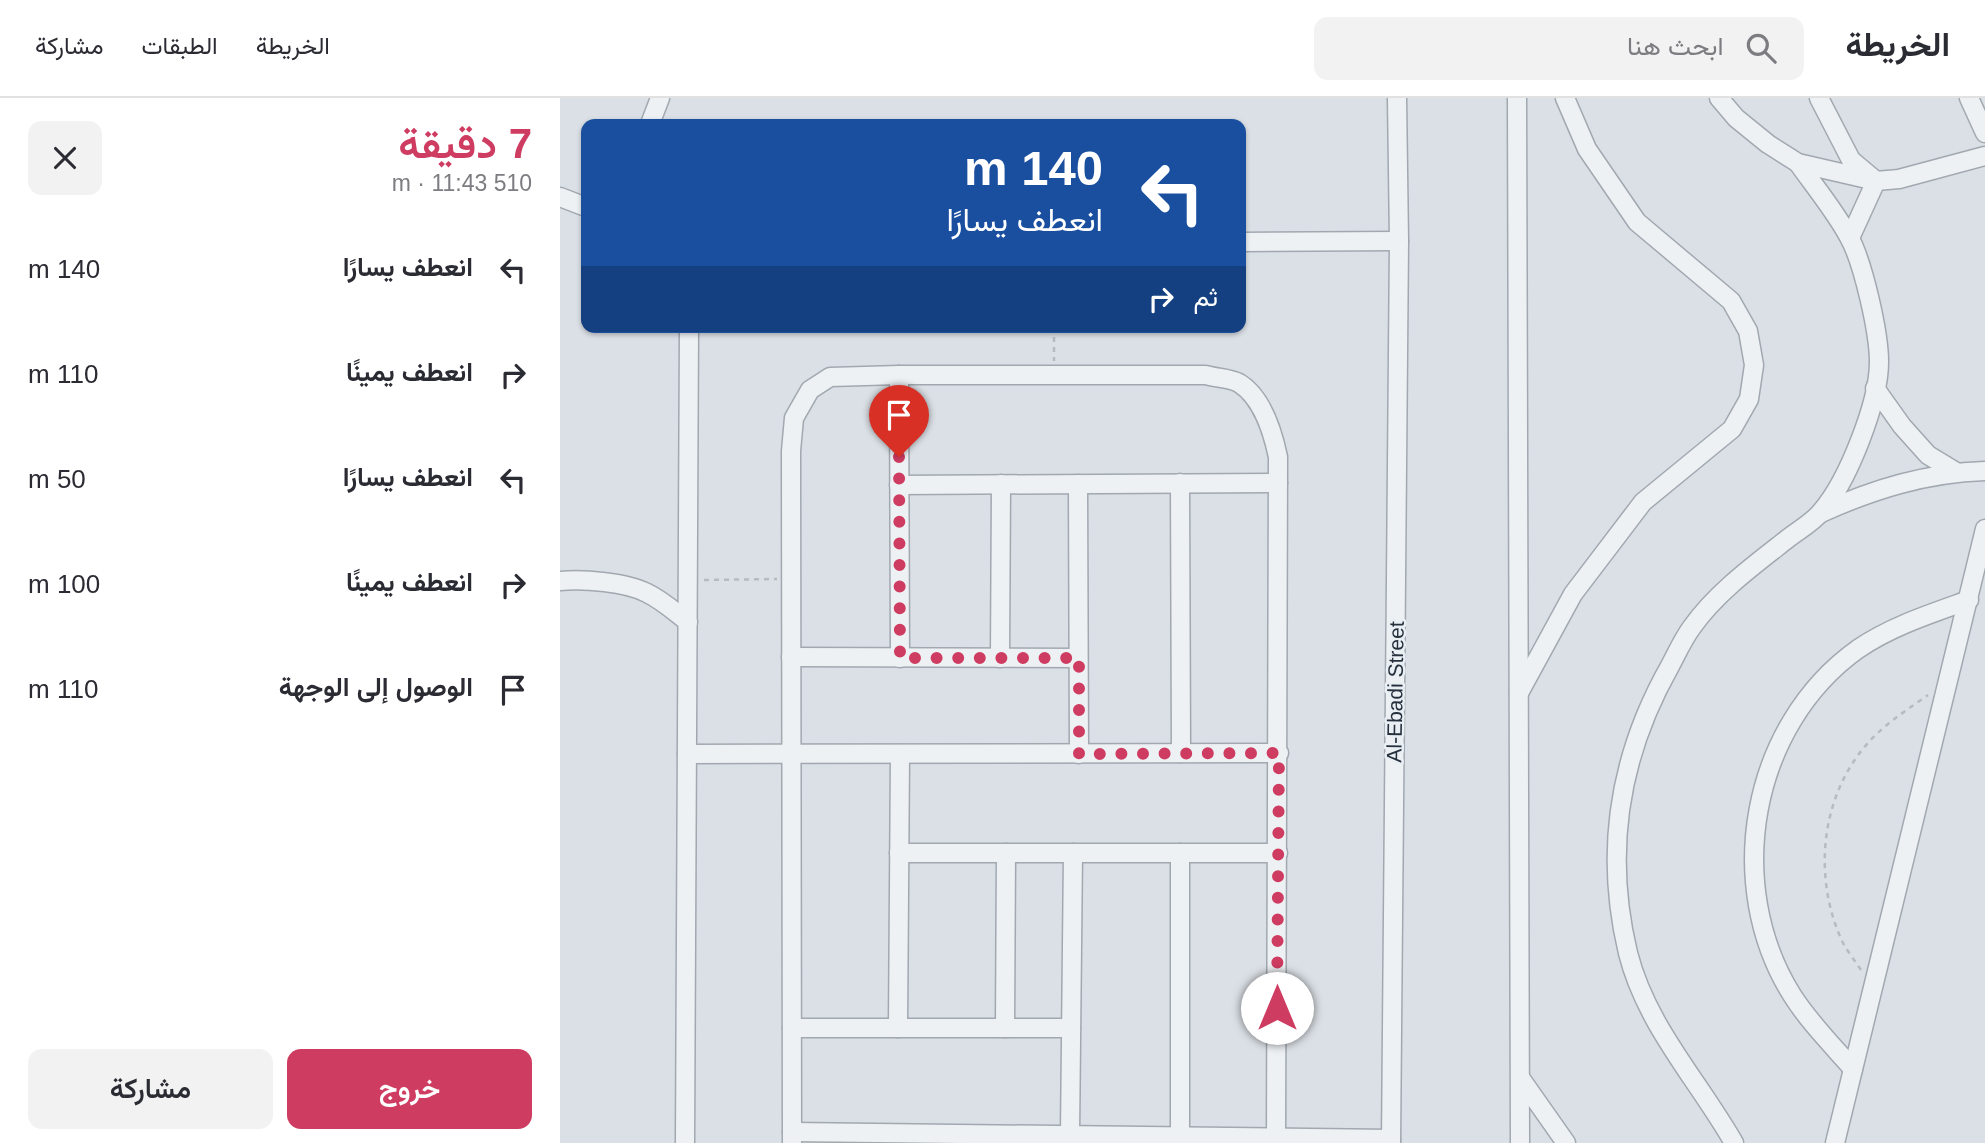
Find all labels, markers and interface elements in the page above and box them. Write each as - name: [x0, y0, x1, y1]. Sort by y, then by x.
- search box: [1314, 17, 1804, 80]
- text: الخريطة: [1846, 26, 1950, 63]
- icon: search: [1742, 29, 1780, 67]
- text: ابحث هنا: [1627, 31, 1724, 61]
- text: مشاركة: [35, 32, 103, 59]
- text: الطبقات: [141, 32, 218, 59]
- text: الخريطة: [256, 32, 330, 59]
- text: 7 دقيقة: [398, 120, 532, 167]
- button: close: [28, 121, 102, 195]
- text: 140 m: [964, 141, 1103, 195]
- icon: left: [1127, 147, 1218, 238]
- text: 510 m · 11:43: [392, 170, 532, 196]
- text: انعطف يسارًا: [946, 202, 1103, 238]
- icon: left: [494, 251, 532, 289]
- text: انعطف يسارًا: [343, 252, 473, 282]
- text: 140 m: [28, 254, 100, 284]
- icon: right: [1142, 280, 1180, 318]
- text: ثم: [1194, 282, 1218, 312]
- icon: right: [494, 356, 532, 394]
- text: انعطف يمينًا: [346, 357, 473, 387]
- text: 110 m: [28, 359, 98, 389]
- pin: [869, 385, 929, 457]
- icon: arrive: [880, 396, 918, 434]
- icon: left: [494, 461, 532, 499]
- text: انعطف يسارًا: [343, 462, 473, 492]
- text: 50 m: [28, 464, 86, 494]
- icon: right: [494, 566, 532, 604]
- text: انعطف يمينًا: [346, 567, 473, 597]
- text: 100 m: [28, 569, 100, 599]
- street label: Al-Ebadi Street: [1382, 621, 1408, 763]
- icon: arrive: [494, 671, 532, 709]
- text: الوصول إلى الوجهة: [279, 672, 473, 702]
- text: 110 m: [28, 674, 98, 704]
- position arrow: [1240, 971, 1314, 1045]
- button: مشاركة: [28, 1049, 273, 1129]
- button: خروج: [287, 1049, 532, 1129]

